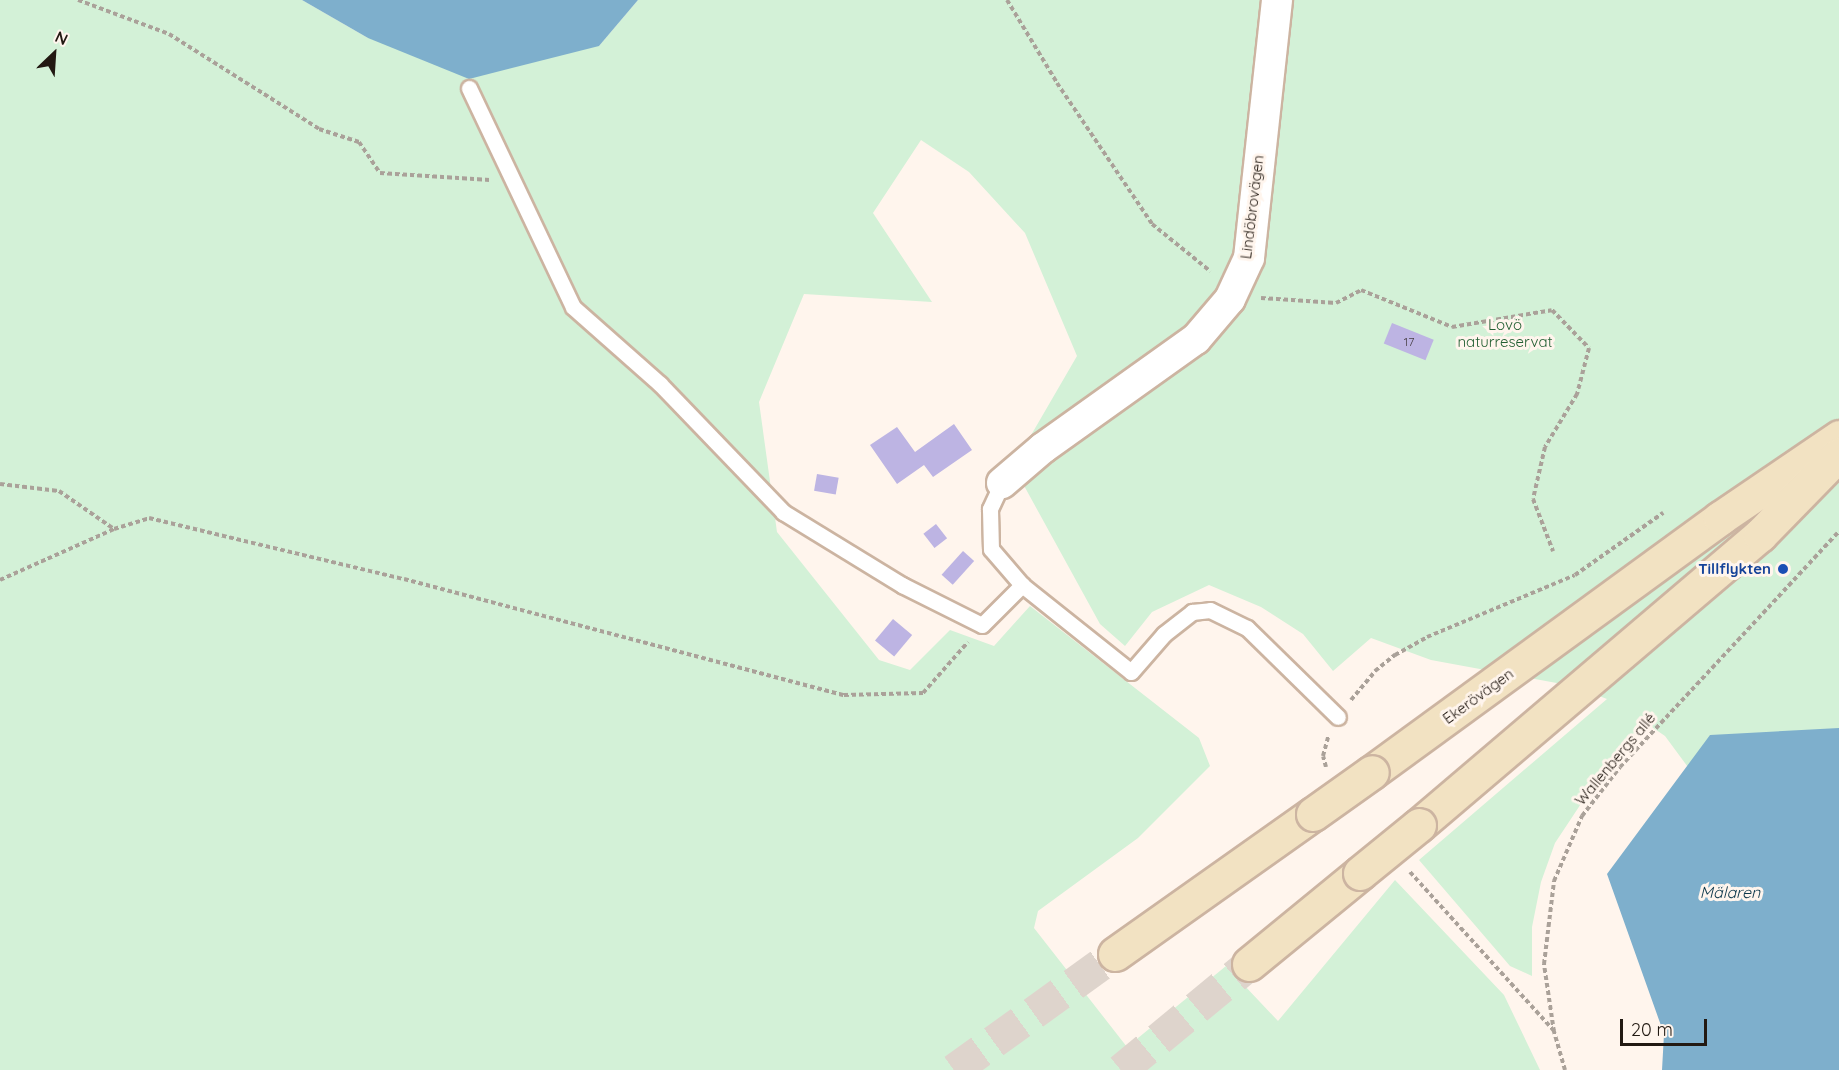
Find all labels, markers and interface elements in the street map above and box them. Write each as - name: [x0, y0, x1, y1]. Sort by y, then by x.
- north arrow: [24, 24, 84, 84]
- text: N: [52, 26, 71, 49]
- street label: Lindöbrovägen: [1237, 154, 1267, 260]
- park label: Lovö naturreservat: [1457, 315, 1553, 350]
- house number: 17: [1404, 335, 1414, 349]
- place label: Tillflykten: [1698, 560, 1771, 578]
- marker: Tillflykten: [1776, 562, 1790, 576]
- street label: Ekerövägen: [1439, 664, 1517, 728]
- street label: Wallenbergs allé: [1571, 709, 1659, 809]
- water label: Mälaren: [1700, 882, 1760, 902]
- scale bar: [1623, 1007, 1710, 1045]
- text: 20 m: [1631, 1018, 1673, 1041]

